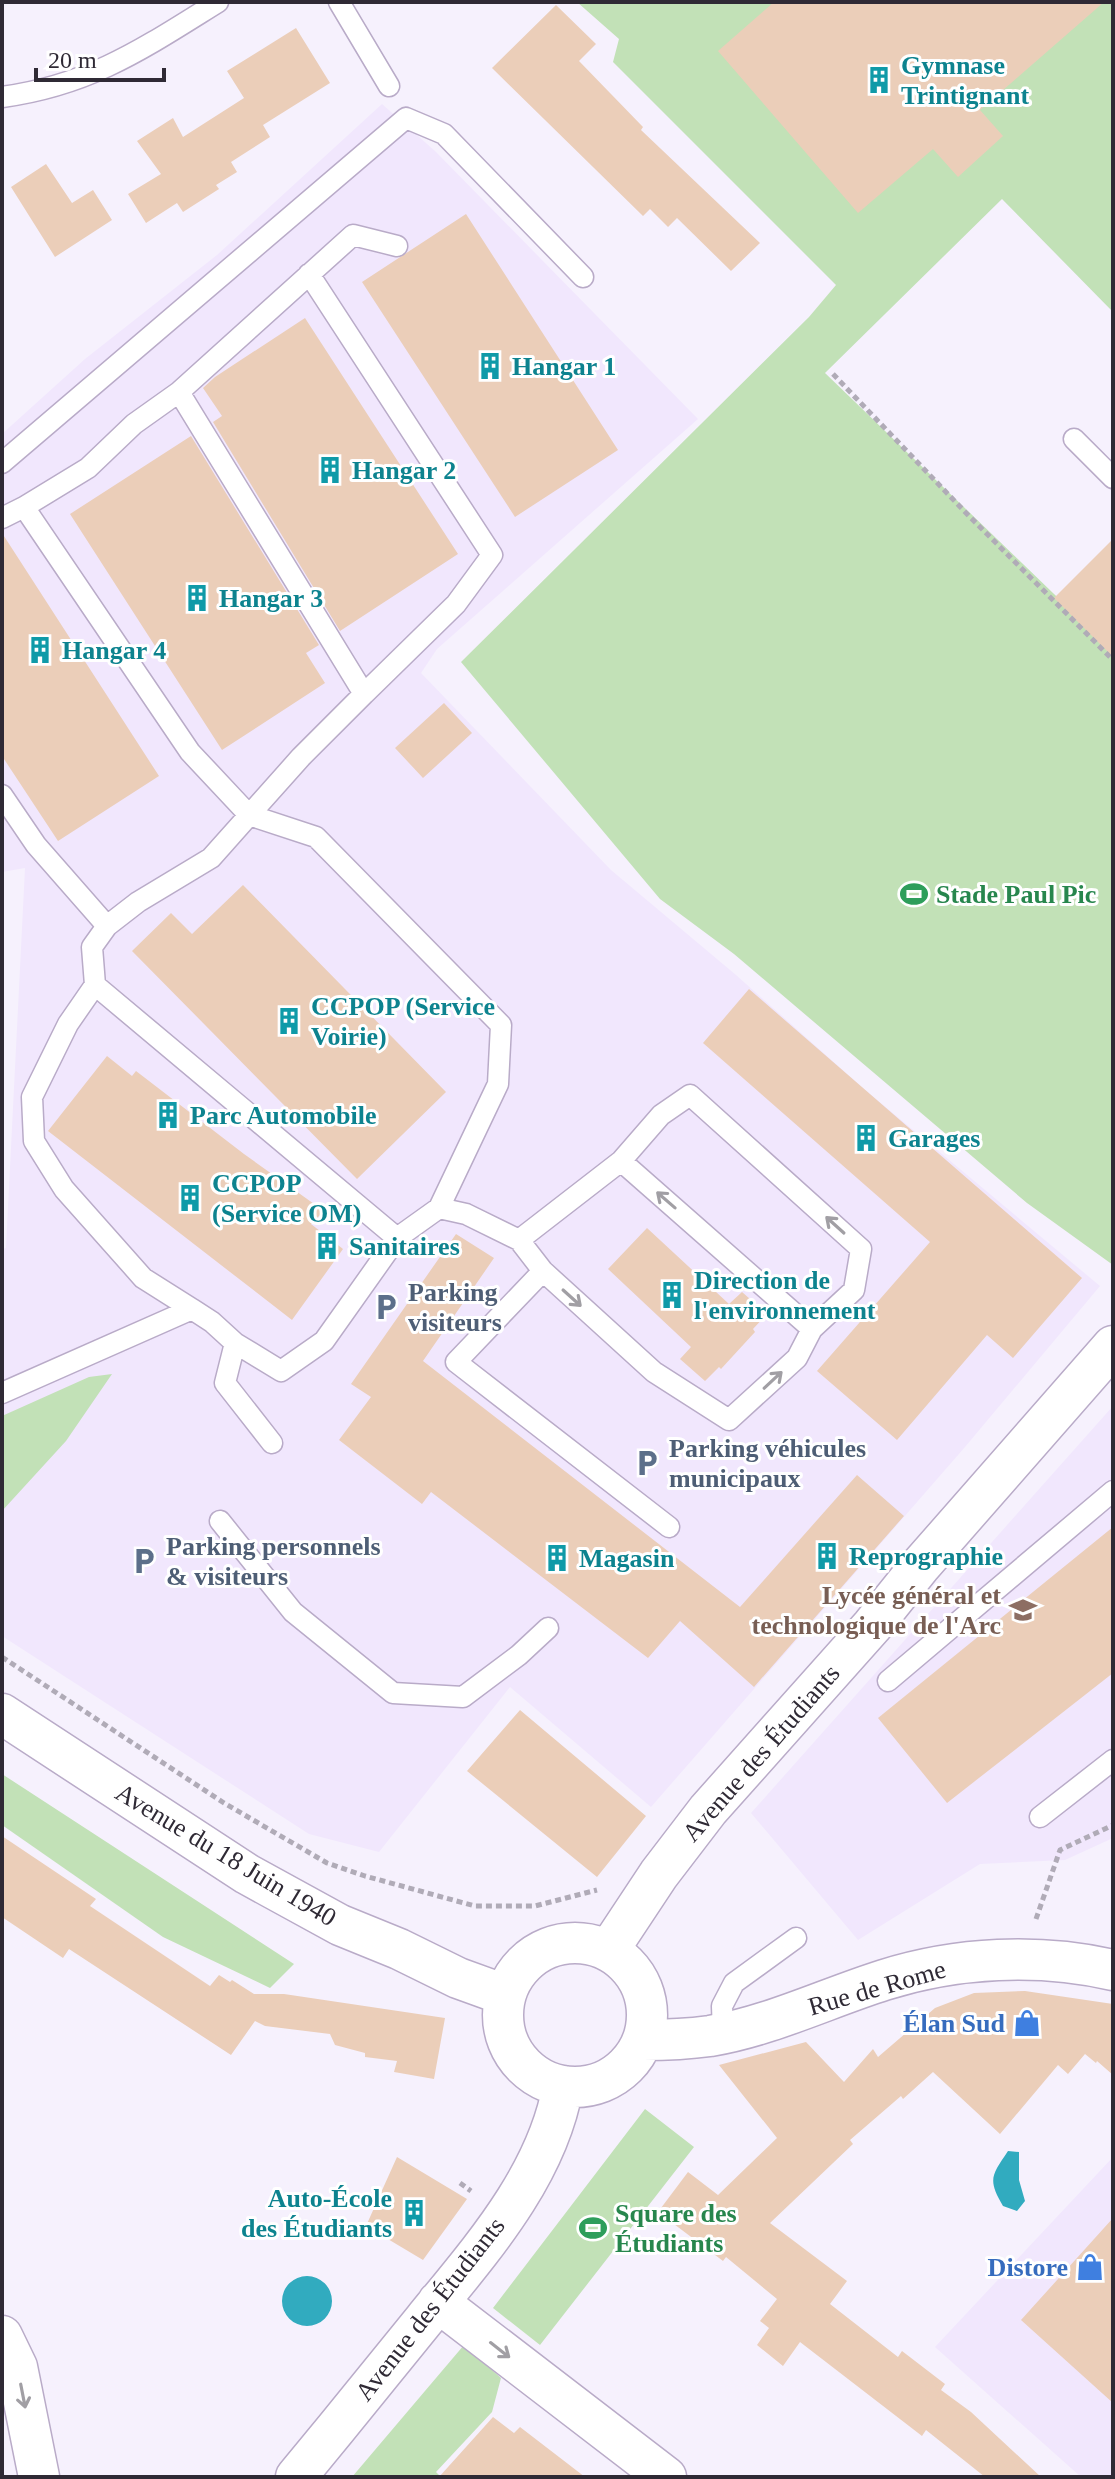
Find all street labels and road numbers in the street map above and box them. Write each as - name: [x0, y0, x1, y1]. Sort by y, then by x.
- street label: Avenue des Étudiants: [676, 1659, 846, 1847]
- street label: Avenue du 18 Juin 1940: [110, 1778, 342, 1932]
- street label: Rue de Rome: [805, 1955, 949, 2021]
- street label: Avenue des Étudiants: [349, 2212, 511, 2406]

